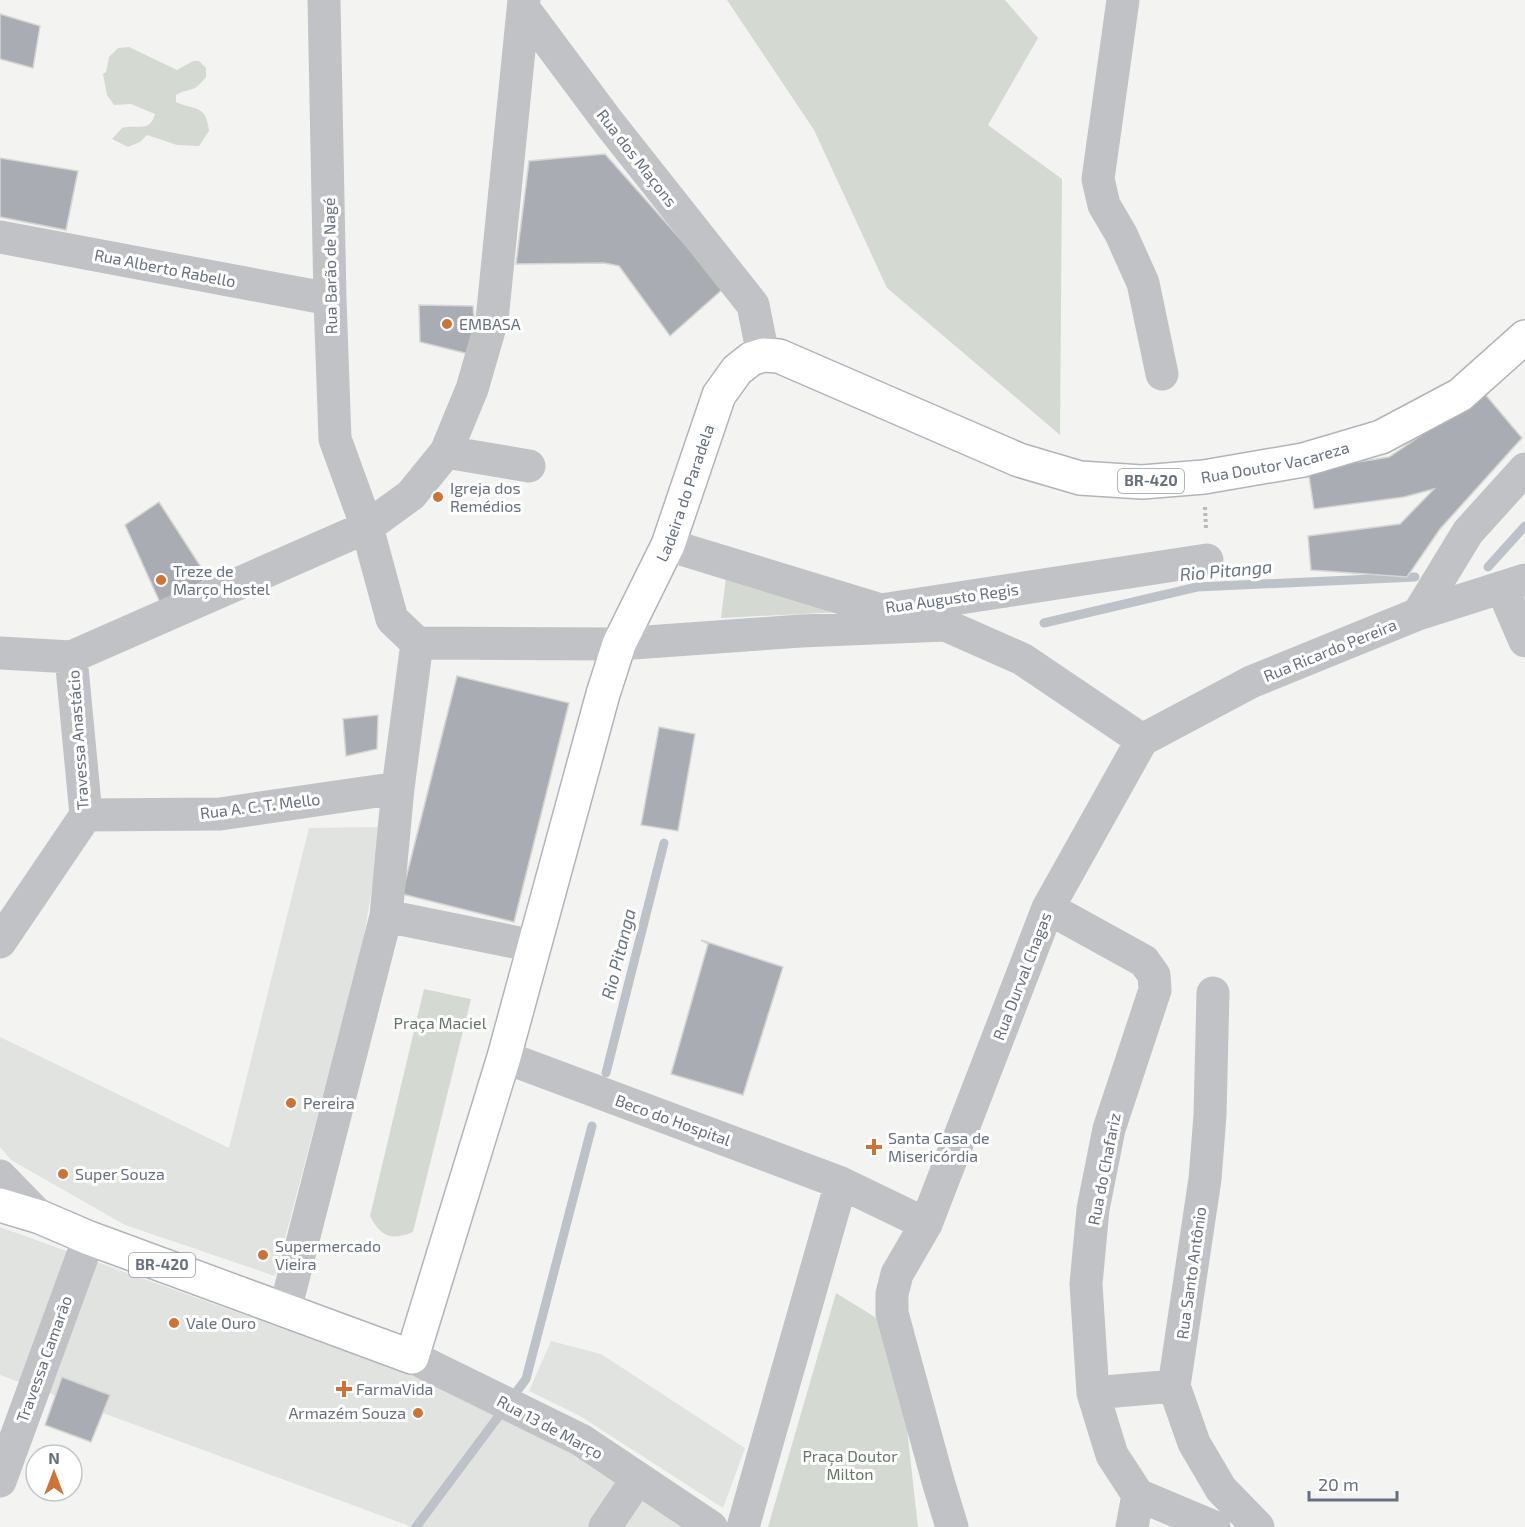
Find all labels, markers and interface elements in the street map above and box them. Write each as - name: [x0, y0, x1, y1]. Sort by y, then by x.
- street label: Rua dos Maçons: [593, 105, 681, 211]
- street label: Rua Barão de Nagé: [319, 197, 340, 335]
- street label: Rua Alberto Rabello: [93, 244, 237, 291]
- place label: EMBASA: [459, 314, 521, 333]
- marker: EMBASA: [440, 317, 454, 331]
- street label: Ladeira do Paradela: [651, 422, 717, 565]
- street label: Rua Doutor Vacareza: [1199, 437, 1351, 486]
- road number: BR-420: [1118, 469, 1184, 493]
- place label: Igreja dos Remédios: [450, 478, 521, 515]
- marker: Igreja dos Remédios: [431, 490, 445, 504]
- water label: Rio Pitanga: [1179, 555, 1273, 585]
- place label: Treze de Março Hostel: [173, 561, 270, 599]
- marker: Treze de Março Hostel: [154, 573, 168, 587]
- street label: Rua Augusto Regis: [884, 579, 1020, 616]
- street label: Rua Ricardo Pereira: [1261, 614, 1399, 685]
- street label: Travessa Anastácio: [63, 669, 92, 811]
- street label: Rua A. C. T. Mello: [199, 789, 321, 822]
- water label: Rio Pitanga: [596, 906, 640, 1001]
- street label: Rua Durval Chagas: [988, 909, 1055, 1043]
- park label: Praça Maciel: [394, 1013, 487, 1033]
- street label: Beco do Hospital: [613, 1090, 734, 1149]
- place label: Pereira: [303, 1093, 355, 1112]
- marker: Pereira: [284, 1096, 298, 1110]
- street label: Rua do Chafariz: [1083, 1111, 1124, 1227]
- place label: Santa Casa de Misericórdia: [888, 1128, 990, 1165]
- marker: Santa Casa de Misericórdia: [865, 1138, 883, 1156]
- place label: Super Souza: [75, 1164, 165, 1183]
- marker: Super Souza: [56, 1167, 70, 1181]
- street label: Rua Santo Antônio: [1172, 1205, 1209, 1340]
- place label: Supermercado Vieira: [275, 1236, 381, 1273]
- marker: Supermercado Vieira: [256, 1248, 270, 1262]
- road number: BR-420: [129, 1253, 195, 1277]
- street label: Travessa Camarão: [12, 1293, 75, 1425]
- place label: Vale Ouro: [186, 1313, 256, 1332]
- marker: Vale Ouro: [167, 1316, 181, 1330]
- place label: FarmaVida: [356, 1379, 433, 1398]
- marker: FarmaVida: [337, 1382, 351, 1396]
- street label: Rua 13 de Março: [494, 1391, 606, 1463]
- place label: Armazém Souza: [288, 1403, 406, 1422]
- marker: Armazém Souza: [411, 1406, 425, 1420]
- north arrow: [24, 1443, 84, 1503]
- park label: Praça Doutor Milton: [802, 1446, 898, 1483]
- text: N: [48, 1448, 60, 1467]
- scale bar: [1309, 1464, 1398, 1502]
- text: 20 m: [1318, 1473, 1359, 1495]

